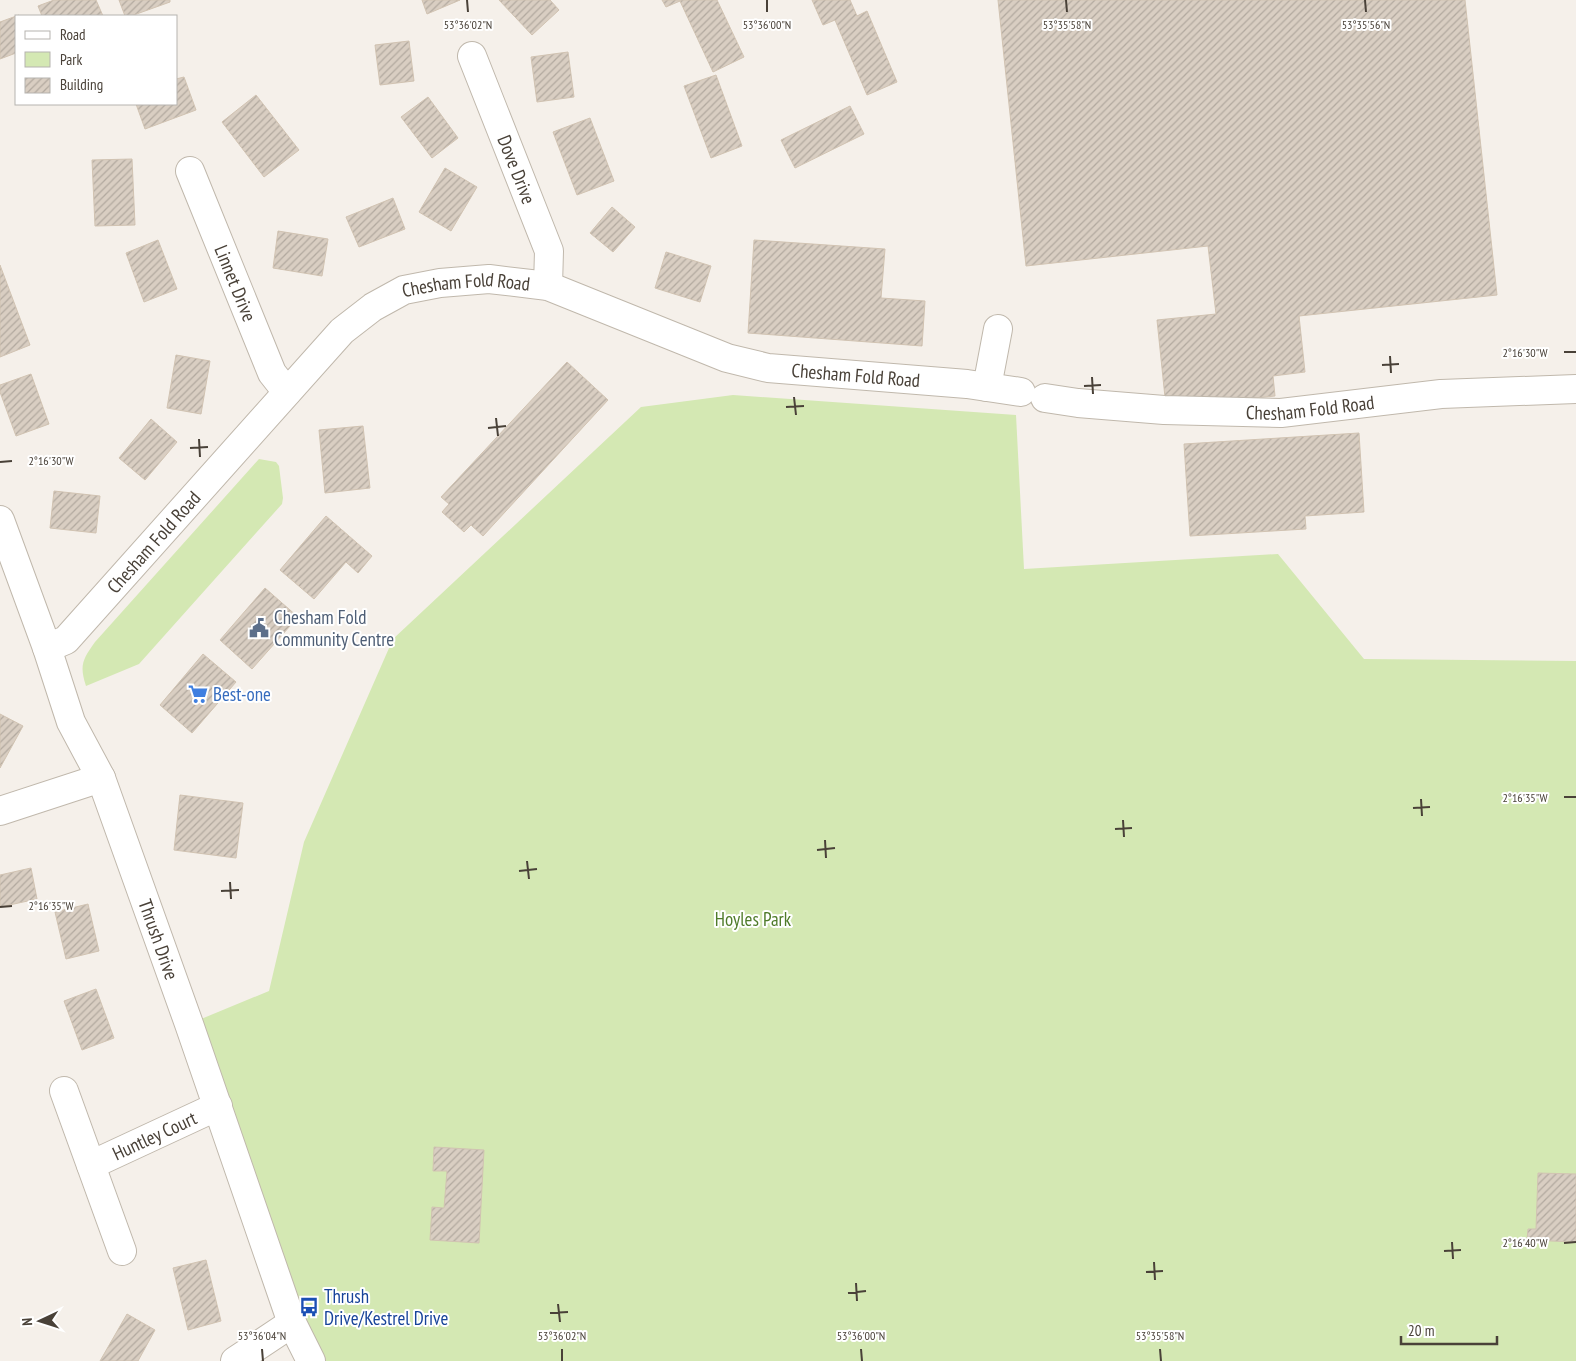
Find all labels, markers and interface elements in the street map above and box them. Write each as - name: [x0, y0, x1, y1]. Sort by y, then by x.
- legend: [15, 15, 178, 105]
- text: 53°36'02"N: [444, 17, 492, 32]
- text: 53°36'00"N: [743, 17, 791, 32]
- text: 53°35'58"N: [1043, 17, 1091, 32]
- text: 53°35'56"N: [1342, 17, 1390, 32]
- text: Road: [60, 25, 86, 44]
- text: Park: [60, 50, 82, 69]
- text: Building: [60, 75, 103, 94]
- street label: Dove Drive: [492, 132, 541, 207]
- street label: Linnet Drive: [209, 241, 262, 325]
- street label: Chesham Fold Road: [400, 267, 531, 302]
- text: 2°16'30"W: [1502, 345, 1548, 360]
- street label: Chesham Fold Road: [791, 358, 921, 392]
- street label: Chesham Fold Road: [1246, 390, 1376, 425]
- text: 2°16'30"W: [28, 453, 74, 468]
- street label: Chesham Fold Road: [102, 486, 205, 598]
- place label: Chesham Fold Community Centre: [274, 605, 394, 651]
- public building icon: Chesham Fold Community Centre: [248, 617, 270, 639]
- place label: Best-one: [213, 682, 271, 706]
- supermarket icon: Best-one: [187, 683, 209, 705]
- text: 2°16'35"W: [1502, 790, 1548, 805]
- street label: Thrush Drive: [133, 896, 184, 983]
- text: 2°16'35"W: [28, 898, 74, 913]
- park label: Hoyles Park: [715, 907, 792, 931]
- street label: Huntley Court: [109, 1105, 201, 1165]
- text: 2°16'40"W: [1502, 1235, 1548, 1250]
- place label: Thrush Drive/Kestrel Drive: [324, 1284, 448, 1330]
- north arrow: [15, 1296, 65, 1346]
- bus stop icon: Thrush Drive/Kestrel Drive: [298, 1296, 320, 1318]
- scale bar: [1401, 1314, 1497, 1346]
- text: N: [18, 1318, 36, 1326]
- text: 20 m: [1408, 1321, 1434, 1340]
- text: 53°36'04"N: [238, 1328, 286, 1343]
- text: 53°36'02"N: [538, 1328, 586, 1343]
- text: 53°36'00"N: [837, 1328, 885, 1343]
- text: 53°35'58"N: [1136, 1328, 1184, 1343]

